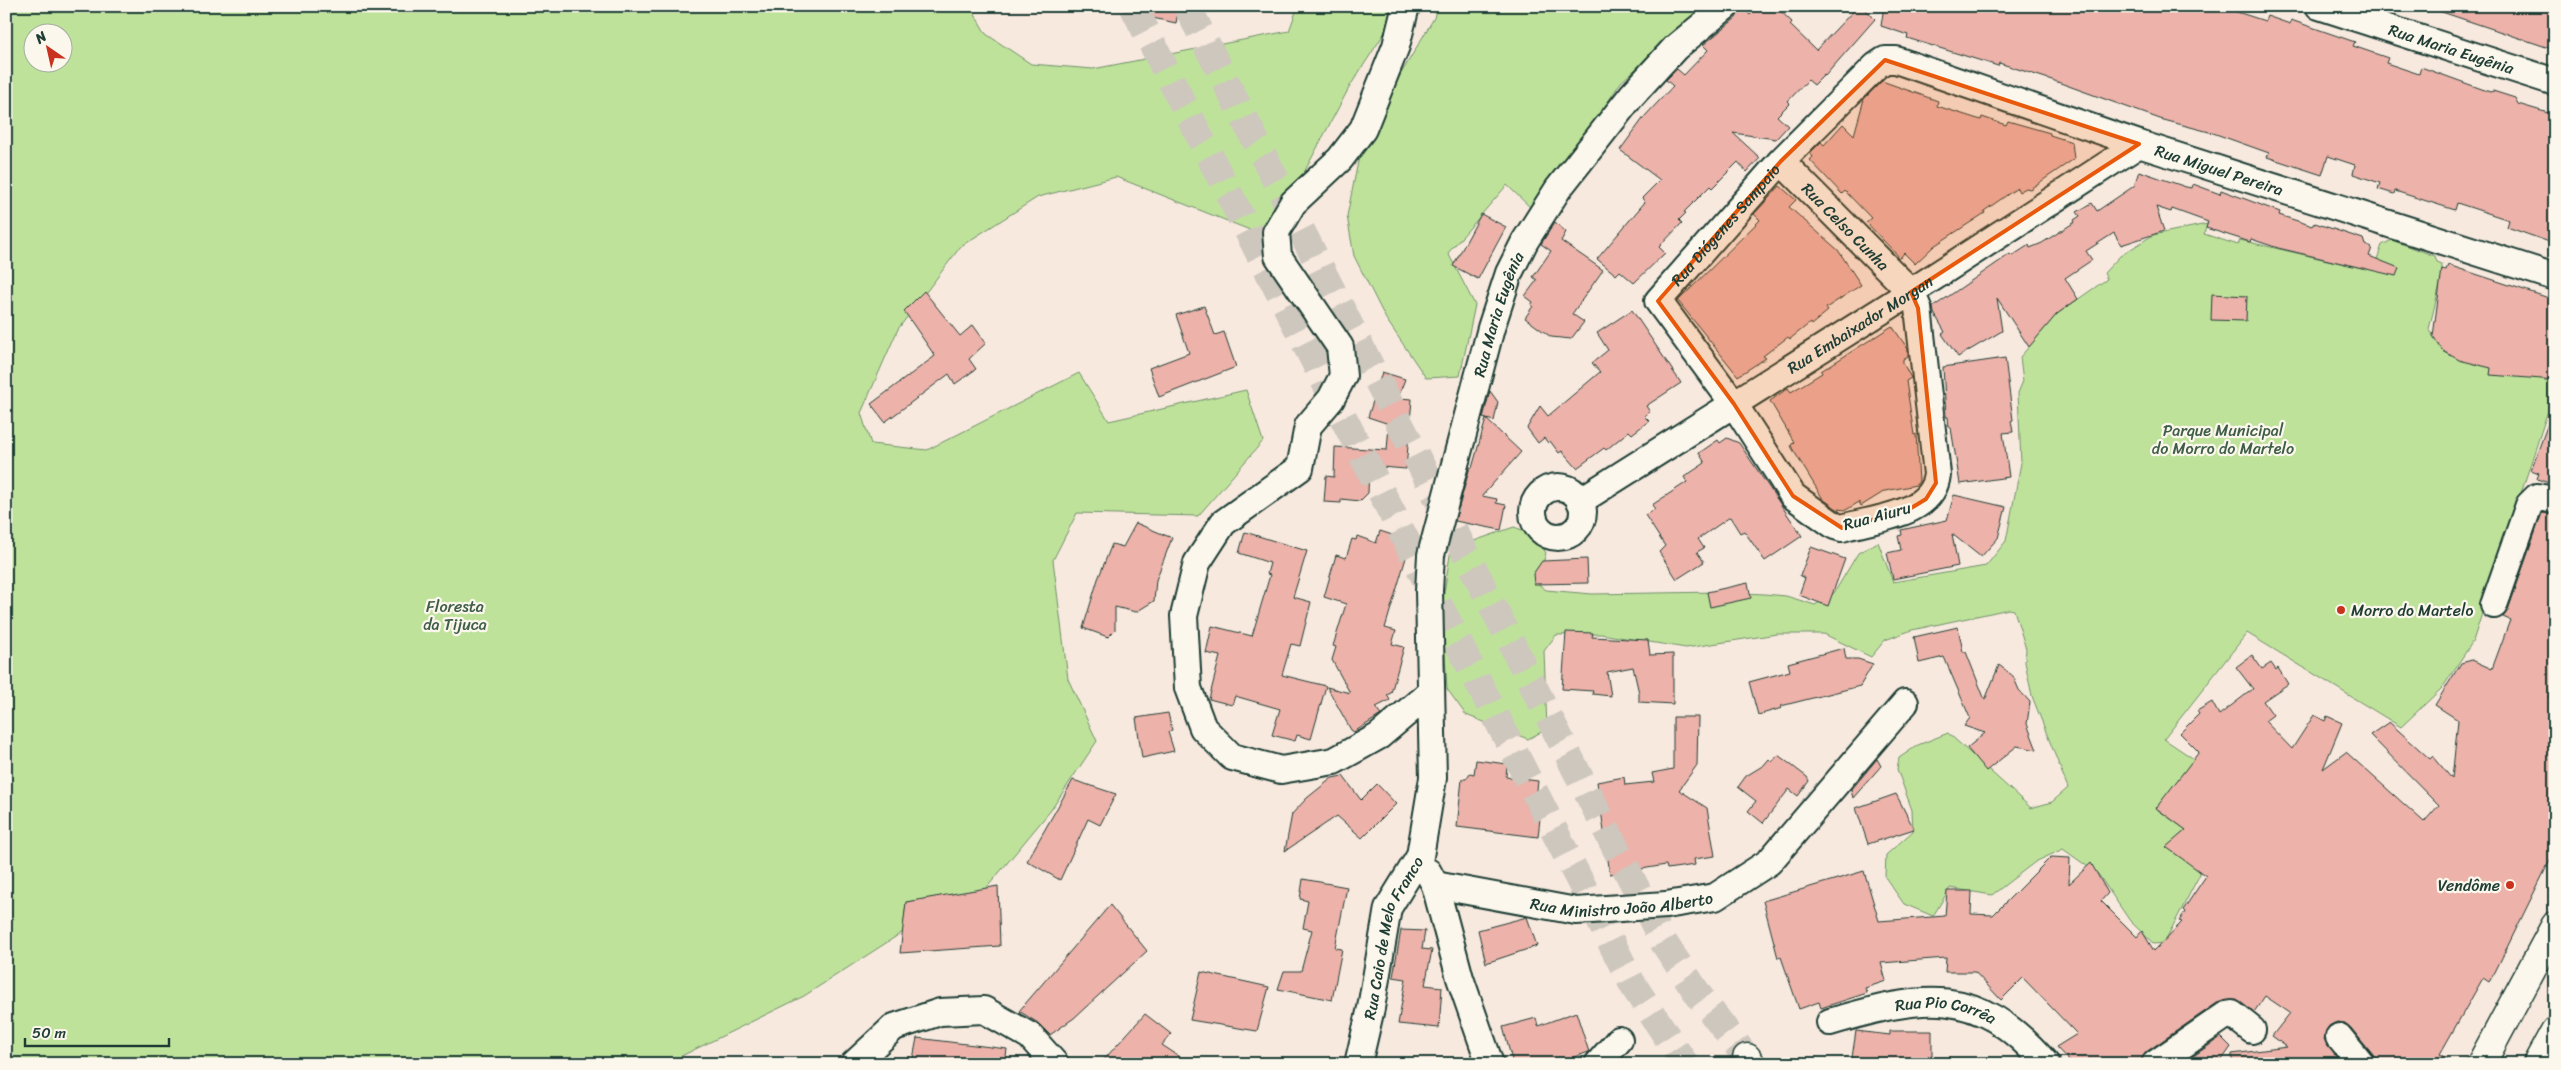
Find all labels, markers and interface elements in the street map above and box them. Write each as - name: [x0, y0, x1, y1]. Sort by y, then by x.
- street label: Rua Maria Eugênia: [2385, 15, 2519, 83]
- north arrow: [22, 22, 72, 72]
- text: N: [29, 24, 52, 51]
- street label: Rua Miguel Pereira: [2151, 135, 2287, 204]
- street label: Rua Diógenes Sampaio: [1663, 156, 1788, 293]
- street label: Rua Celso Cunha: [1795, 175, 1897, 278]
- street label: Rua Maria Eugênia: [1464, 246, 1532, 380]
- street label: Rua Embaixador Morgan: [1781, 267, 1939, 382]
- park label: Parque Municipal do Morro do Martelo: [2152, 416, 2294, 463]
- street label: Rua Aiuru: [1840, 493, 1915, 539]
- park label: Floresta da Tijuca: [423, 592, 487, 639]
- place label: Morro do Martelo: [2351, 596, 2474, 625]
- marker: Morro do Martelo: [2335, 604, 2347, 616]
- street label: Rua Caio de Melo Franco: [1354, 850, 1431, 1022]
- place label: Vendôme: [2438, 871, 2500, 900]
- marker: Vendôme: [2504, 879, 2516, 891]
- street label: Rua Ministro João Alberto: [1528, 883, 1715, 926]
- street label: Rua Pio Corrêa: [1893, 987, 2002, 1032]
- scale bar: [25, 1015, 169, 1047]
- text: 50 m: [32, 1020, 67, 1046]

